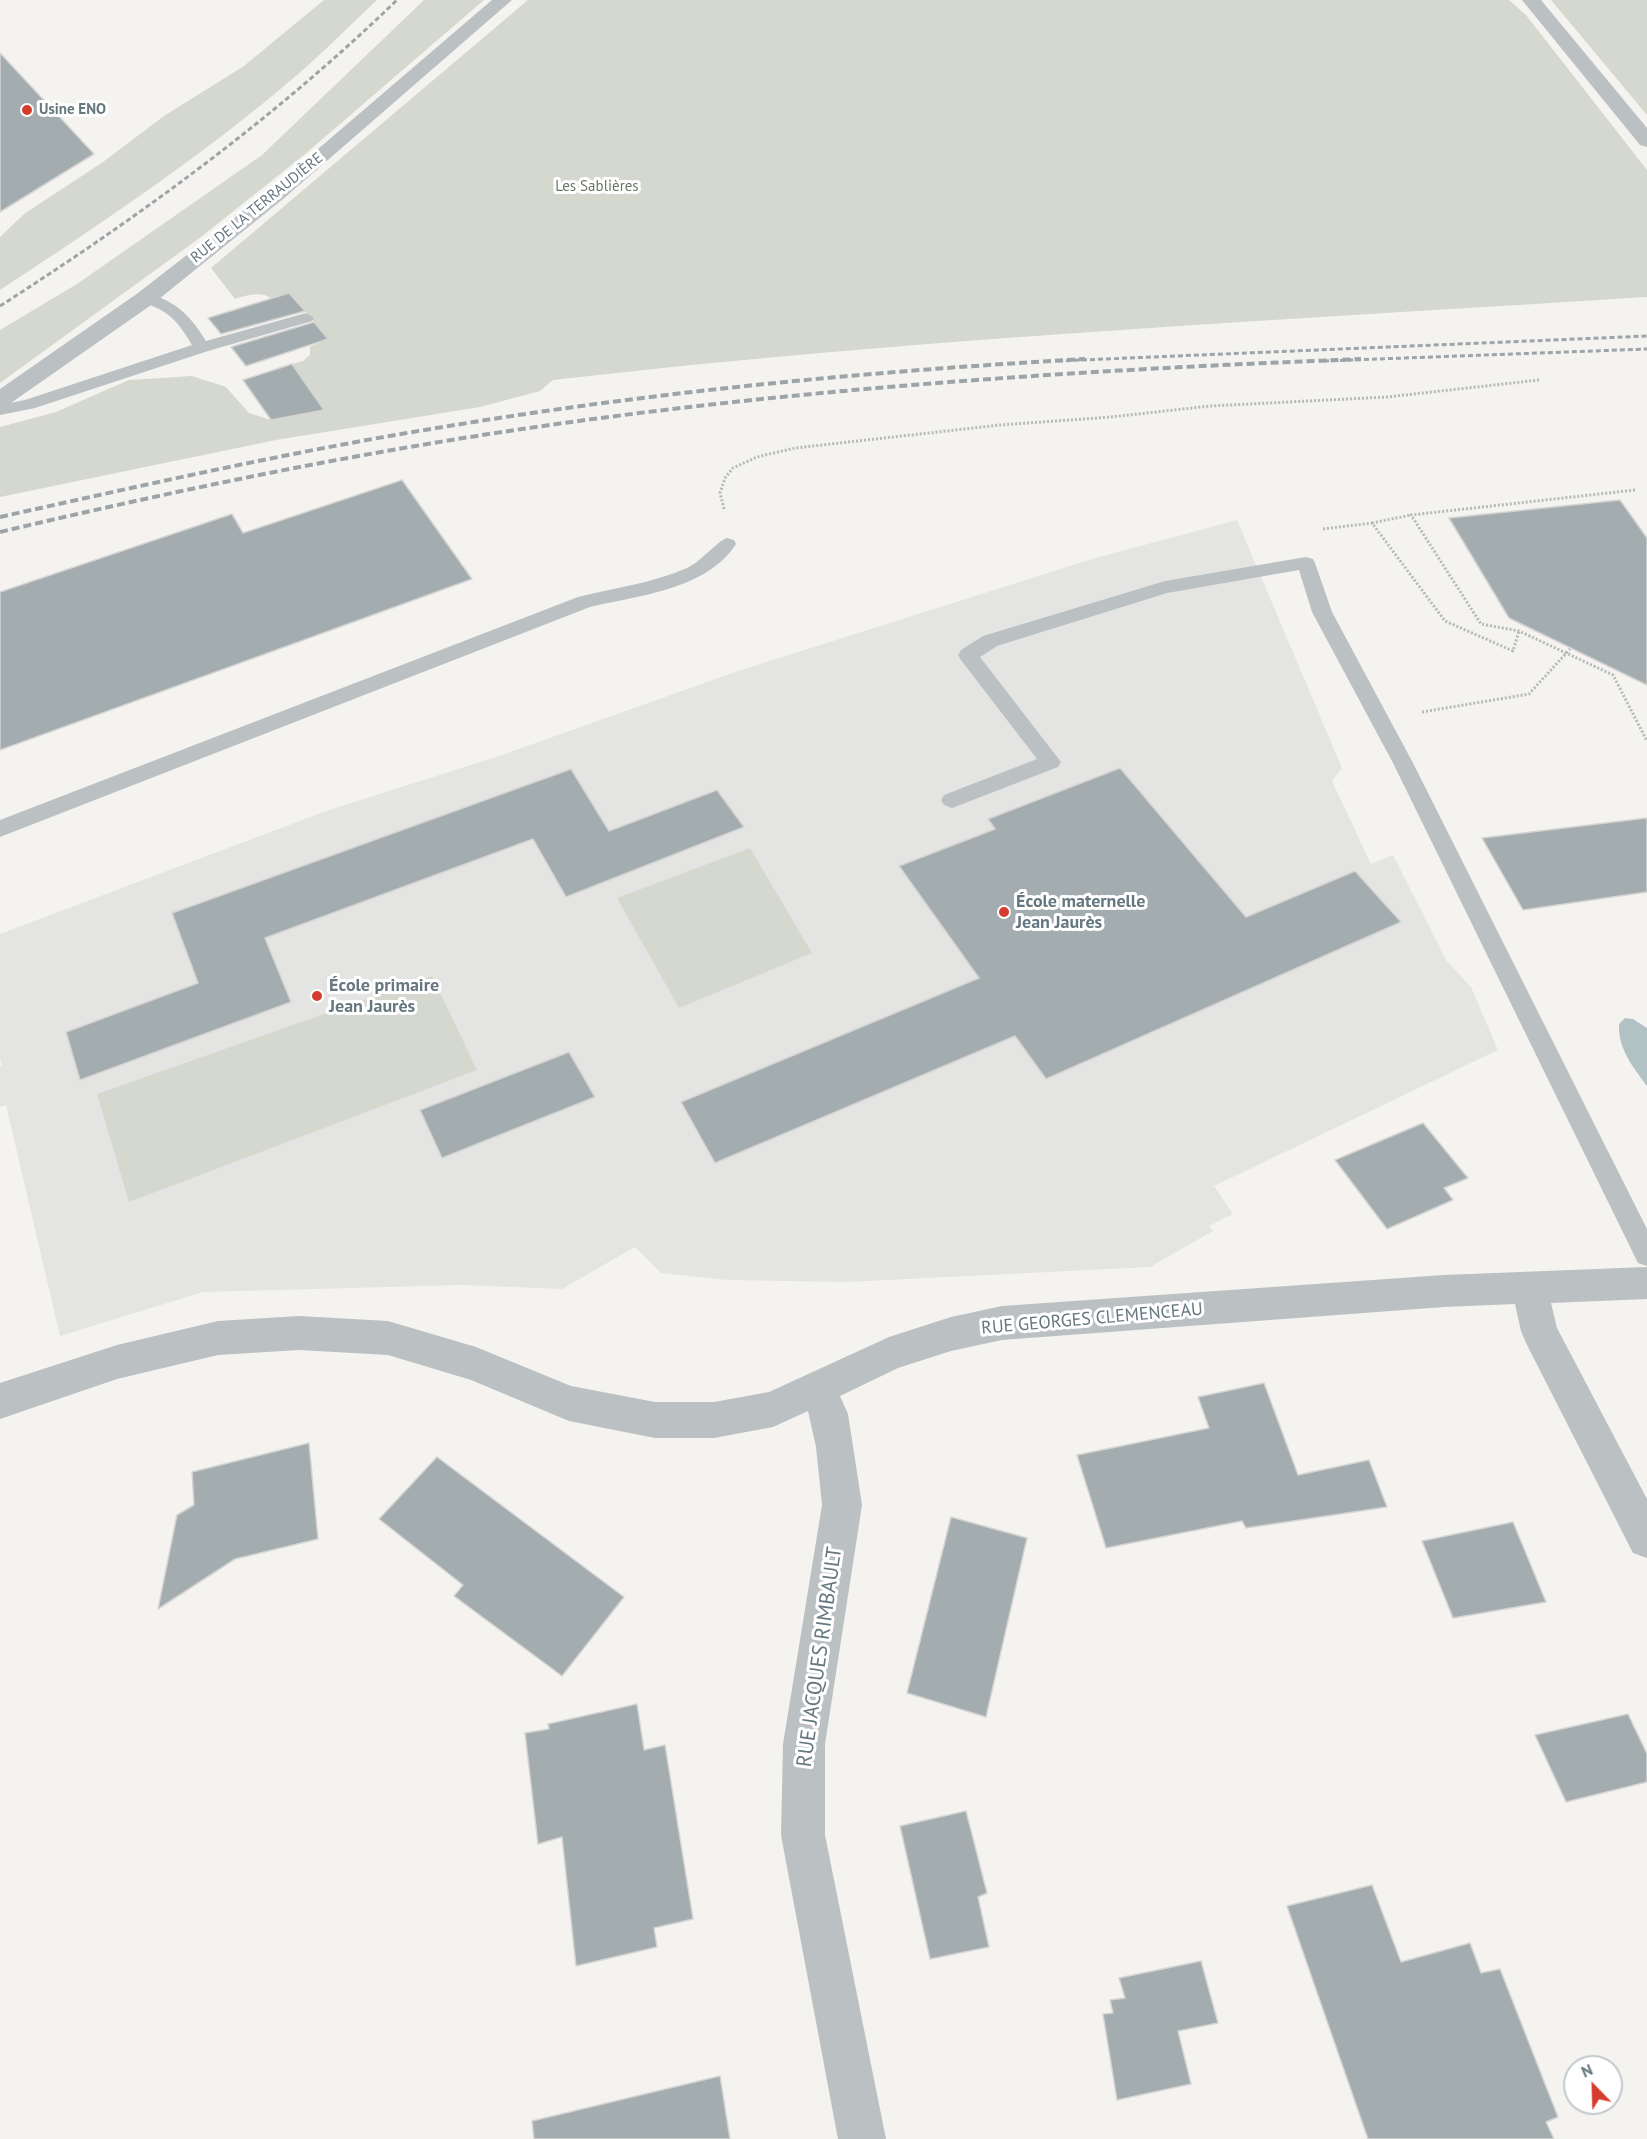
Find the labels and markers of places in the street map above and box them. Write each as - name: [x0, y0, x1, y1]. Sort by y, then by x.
- place label: Usine ENO: [39, 101, 106, 119]
- marker: Usine ENO: [20, 103, 34, 117]
- place label: École maternelle Jean Jaurès: [1016, 891, 1145, 934]
- marker: École maternelle Jean Jaurès: [997, 905, 1011, 919]
- place label: École primaire Jean Jaurès: [329, 975, 439, 1018]
- marker: École primaire Jean Jaurès: [310, 989, 324, 1003]

